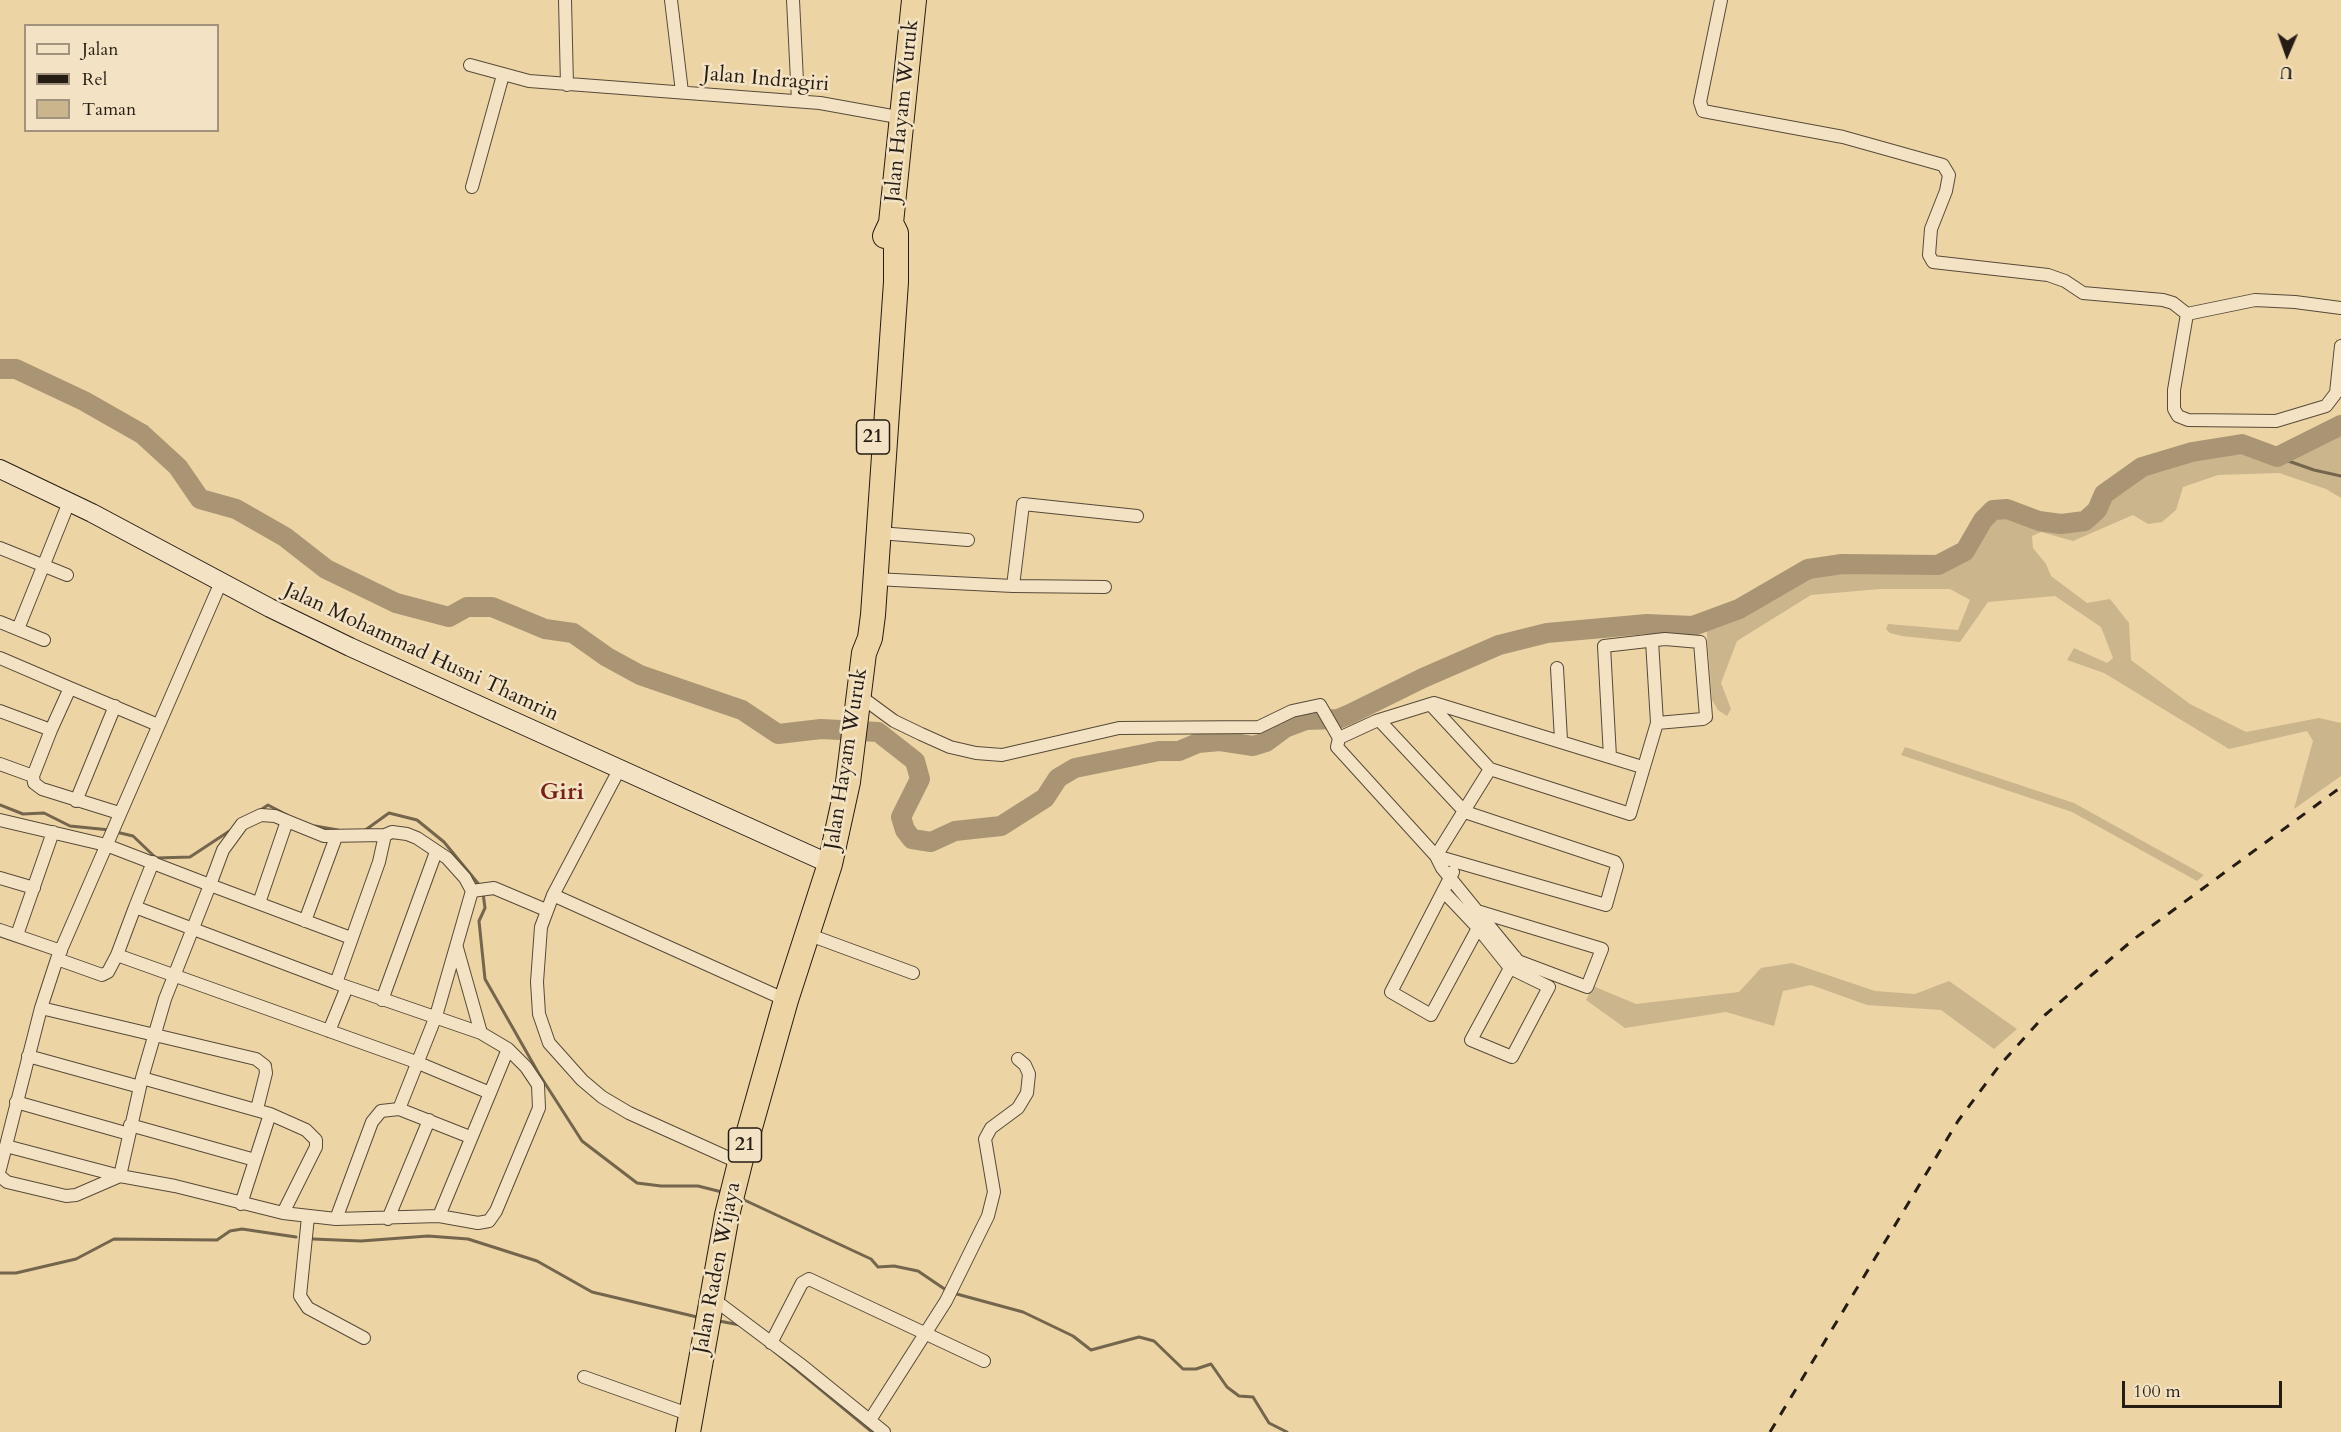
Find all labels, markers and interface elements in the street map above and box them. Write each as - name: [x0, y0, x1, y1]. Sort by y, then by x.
- street label: Jalan Hayam Wuruk: [881, 18, 925, 204]
- legend: [24, 24, 219, 132]
- north arrow: [2257, 24, 2317, 84]
- text: Jalan: [82, 37, 118, 62]
- text: U: [2279, 61, 2293, 83]
- street label: Jalan Indragiri: [702, 62, 830, 98]
- text: Rel: [82, 67, 107, 92]
- text: Taman: [82, 97, 136, 122]
- road number: 21: [856, 420, 890, 454]
- street label: Jalan Mohammad Husni Thamrin: [280, 578, 562, 728]
- street label: Jalan Hayam Wuruk: [820, 666, 874, 852]
- district label: Giri: [540, 779, 584, 807]
- road number: 21: [728, 1128, 762, 1162]
- street label: Jalan Raden Wijaya: [689, 1180, 747, 1356]
- scale bar: [2125, 1369, 2286, 1407]
- text: 100 m: [2133, 1379, 2181, 1404]

